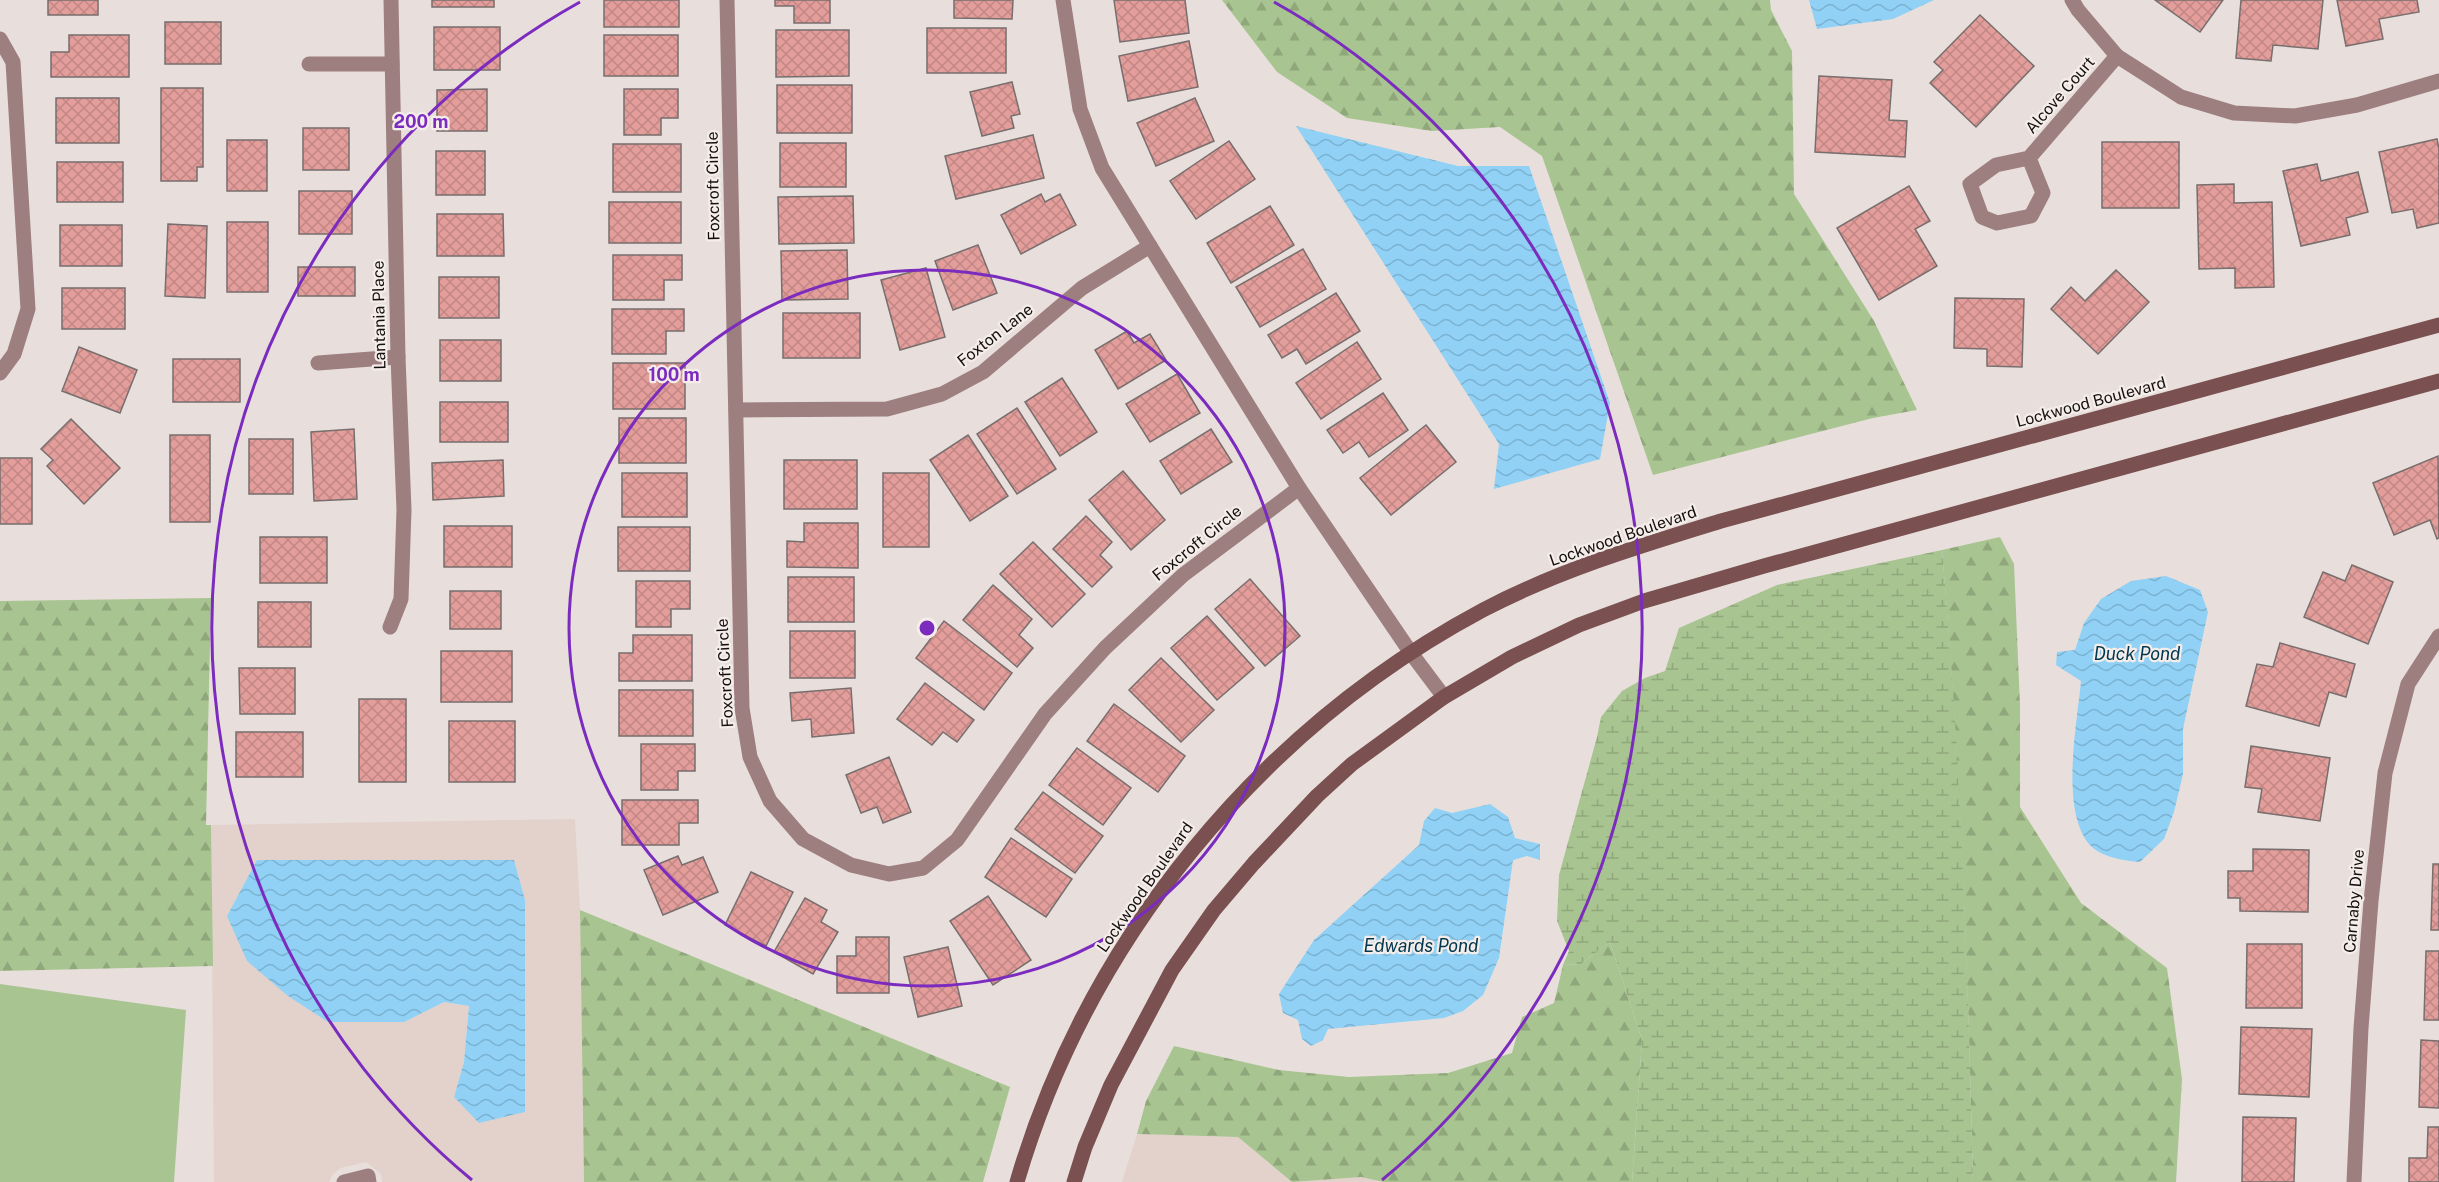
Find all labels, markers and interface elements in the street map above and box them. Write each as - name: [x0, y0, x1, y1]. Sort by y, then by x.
- street label: Alcove Court: [2021, 53, 2099, 137]
- text: 200 m: [394, 111, 448, 132]
- street label: Foxcroft Circle: [703, 131, 723, 241]
- street label: Lantania Place: [369, 260, 389, 370]
- street label: Foxton Lane: [953, 300, 1037, 370]
- text: 100 m: [648, 364, 700, 385]
- street label: Lockwood Boulevard: [2014, 373, 2168, 431]
- street label: Foxcroft Circle: [1149, 501, 1245, 585]
- street label: Lockwood Boulevard: [1547, 502, 1699, 570]
- street label: Foxcroft Circle: [713, 618, 737, 728]
- centre of rings: [917, 618, 937, 638]
- water label: Duck Pond: [2094, 643, 2181, 664]
- street label: Lockwood Boulevard: [1093, 818, 1197, 956]
- street label: Carnaby Drive: [2340, 848, 2368, 954]
- water label: Edwards Pond: [1363, 935, 1479, 956]

